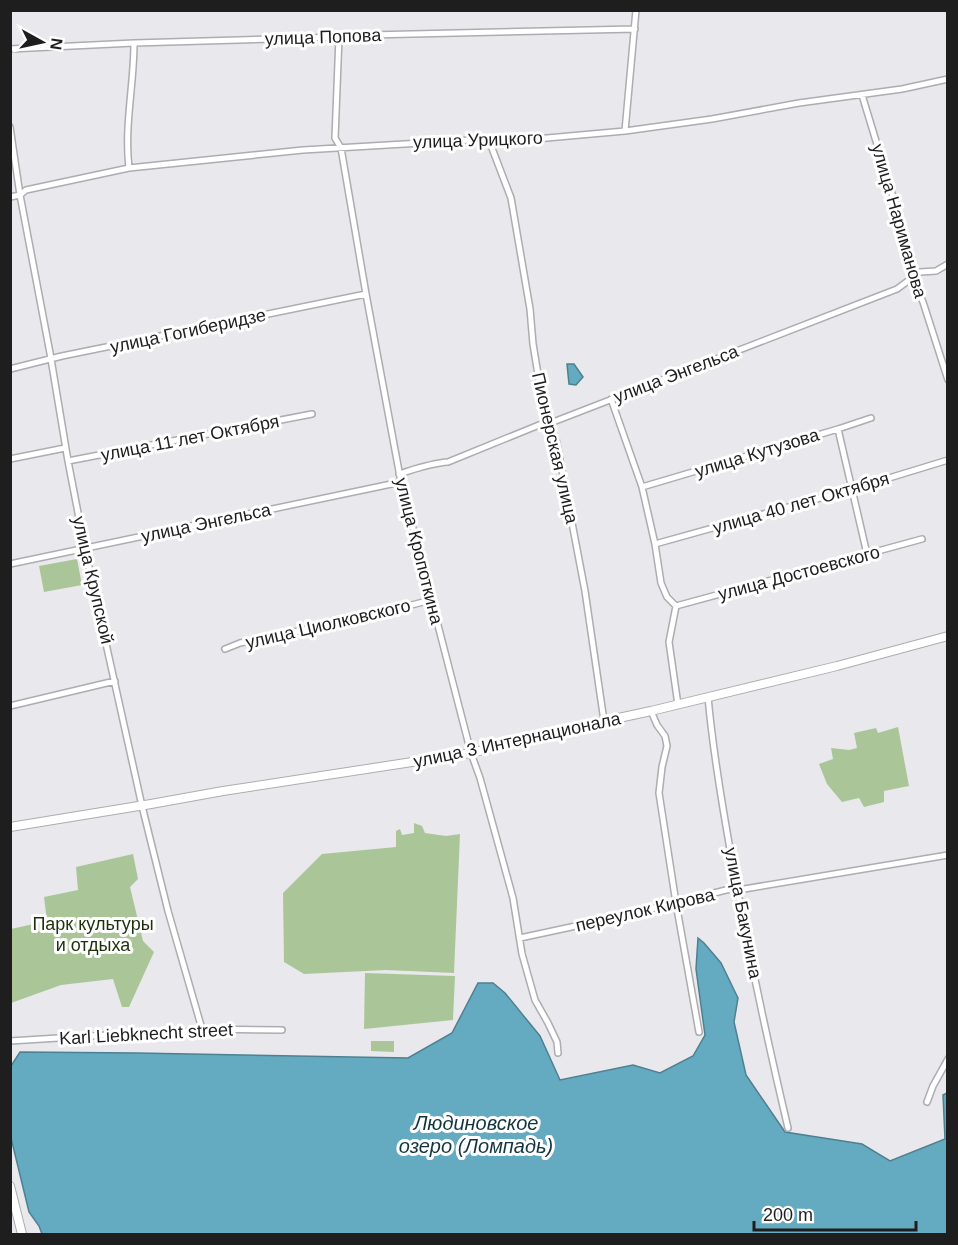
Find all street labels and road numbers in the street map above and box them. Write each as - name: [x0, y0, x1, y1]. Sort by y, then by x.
- street label: улица Попова: [264, 25, 383, 49]
- street label: улица Урицкого: [413, 128, 543, 152]
- street label: улица Нариманова: [867, 142, 931, 301]
- street label: улица Гогиберидзе: [108, 305, 268, 357]
- street label: улица Энгельса: [611, 341, 742, 407]
- street label: Пионерская улица: [528, 370, 582, 526]
- street label: улица 11 лет Октября: [99, 411, 281, 465]
- street label: улица Кутузова: [692, 424, 822, 481]
- street label: улица 40 лет Октября: [710, 468, 892, 538]
- street label: улица Кропоткина: [391, 476, 447, 627]
- street label: улица Энгельса: [139, 499, 274, 546]
- street label: улица Крупской: [69, 514, 117, 646]
- street label: улица Достоевского: [716, 542, 882, 604]
- street label: улица Циолковского: [244, 595, 412, 653]
- street label: улица 3 Интернационала: [412, 708, 623, 772]
- street label: улица Бакунина: [720, 846, 766, 981]
- street label: переулок Кирова: [574, 884, 717, 936]
- street label: Karl Liebknecht street: [59, 1019, 233, 1049]

